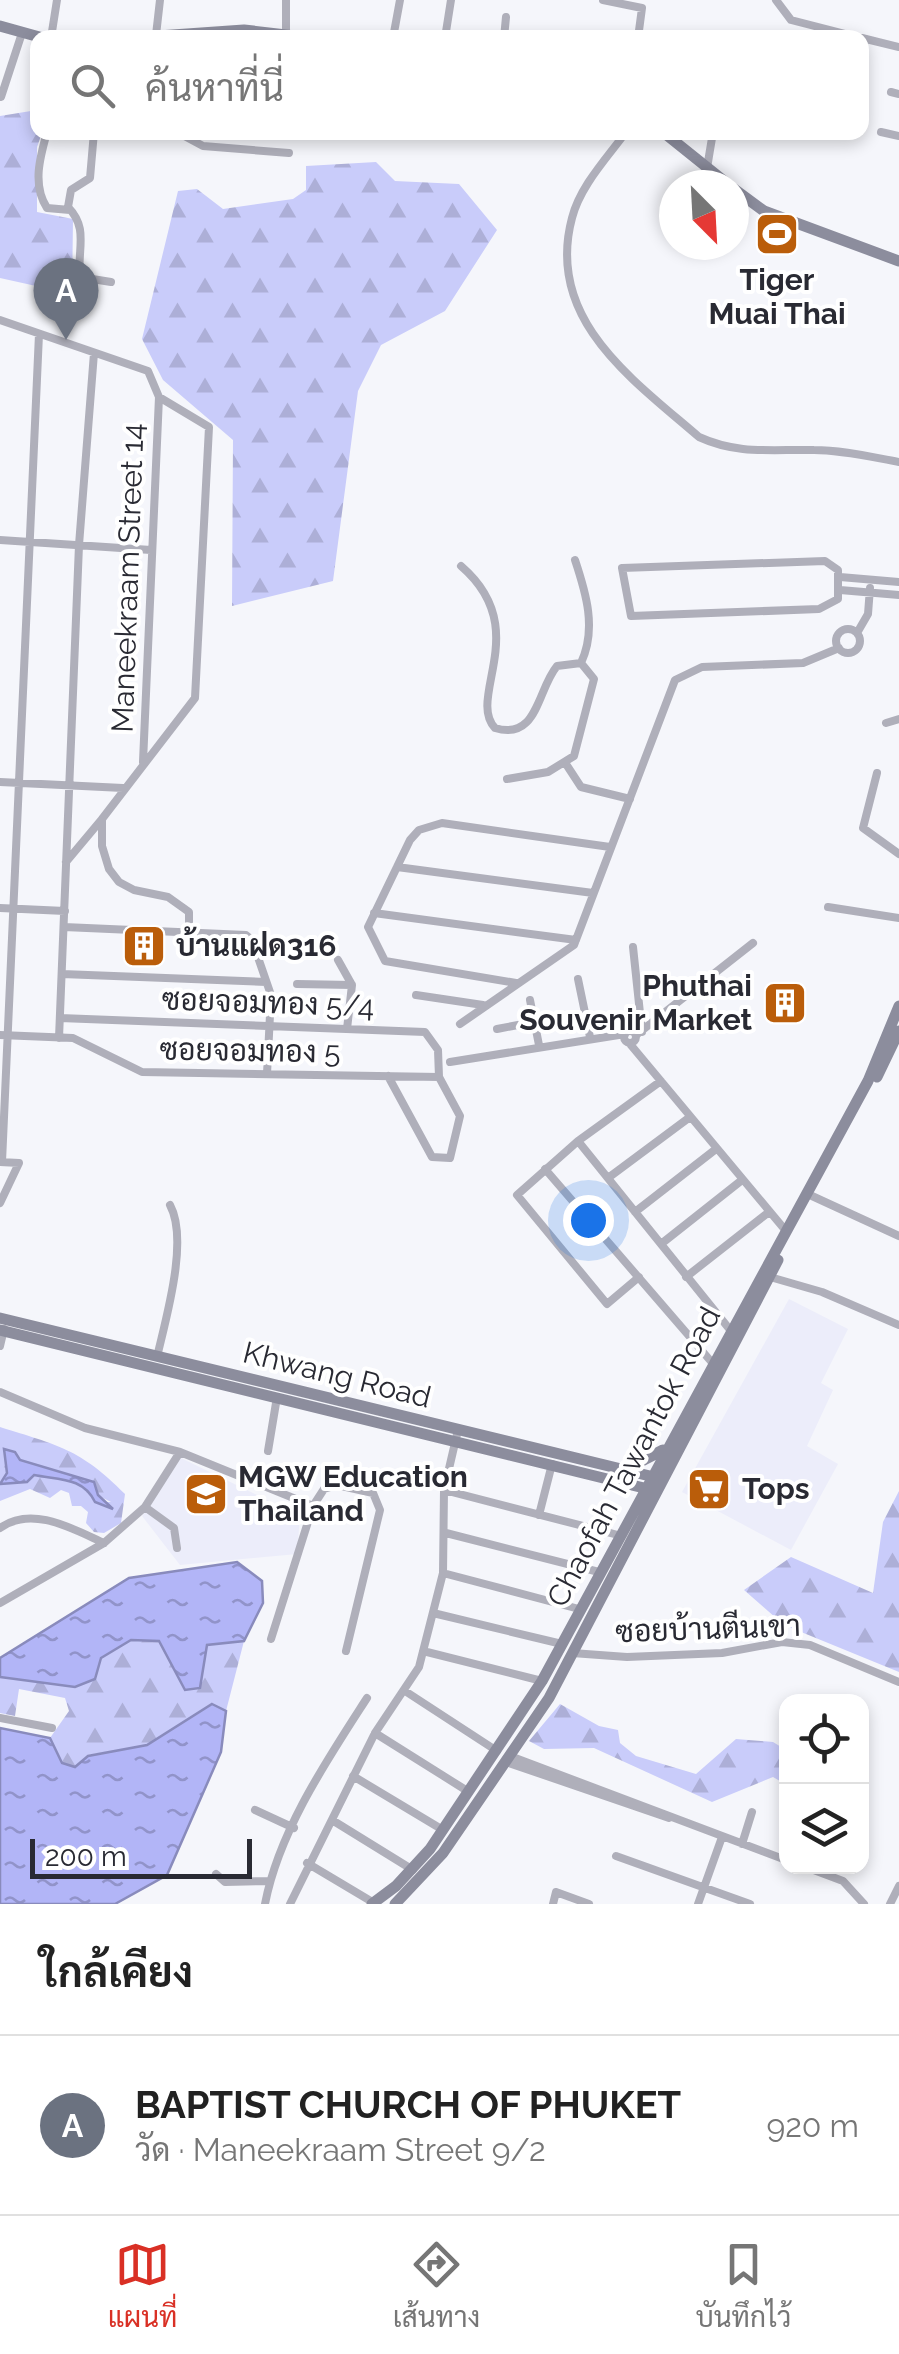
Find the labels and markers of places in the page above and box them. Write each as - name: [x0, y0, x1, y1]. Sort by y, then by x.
- sports icon: Tiger Muai Thai: [754, 211, 800, 257]
- pin: A: [34, 258, 98, 340]
- place label: Tiger Muai Thai: [708, 262, 846, 331]
- building icon: บ้านแฝด316: [121, 923, 167, 969]
- place label: บ้านแฝด316: [176, 926, 336, 963]
- place label: Phuthai Souvenir Market: [519, 968, 752, 1037]
- building icon: Phuthai Souvenir Market: [762, 980, 808, 1026]
- place label: MGW Education Thailand: [238, 1459, 468, 1528]
- supermarket icon: Tops: [686, 1466, 732, 1512]
- school or university icon: MGW Education Thailand: [183, 1471, 229, 1517]
- place label: Tops: [742, 1471, 810, 1506]

